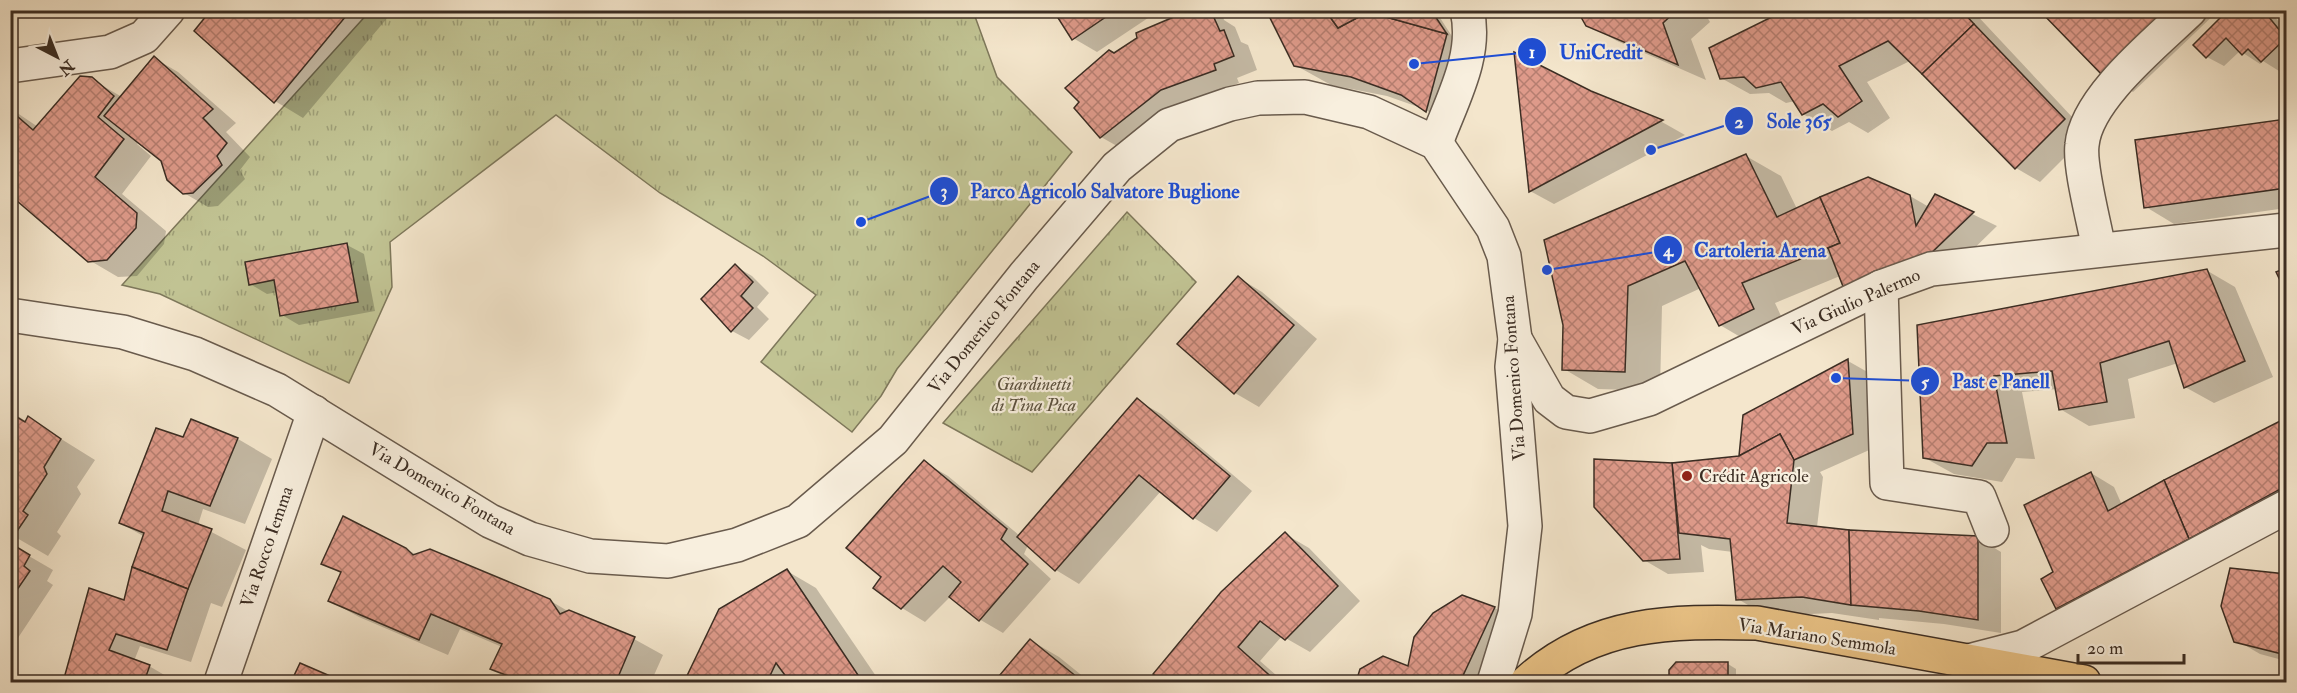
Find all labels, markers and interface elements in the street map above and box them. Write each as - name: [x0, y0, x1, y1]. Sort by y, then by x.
- north arrow: [27, 27, 87, 87]
- callout: UniCredit: [1517, 33, 1655, 71]
- text: UniCredit: [1559, 40, 1643, 65]
- text: 1: [1529, 41, 1535, 64]
- text: N: [54, 55, 79, 80]
- callout: Sole 365: [1724, 102, 1843, 140]
- text: Sole 365: [1767, 109, 1833, 134]
- text: 2: [1734, 111, 1744, 134]
- callout: Parco Agricolo Salvatore Buglione: [929, 172, 1252, 210]
- text: Parco Agricolo Salvatore Buglione: [970, 179, 1240, 205]
- text: 3: [941, 180, 948, 203]
- callout: Cartoleria Arena: [1653, 231, 1838, 269]
- text: Cartoleria Arena: [1694, 238, 1827, 263]
- text: 4: [1662, 239, 1674, 262]
- street label: Via Domenico Fontana: [923, 255, 1045, 399]
- street label: Via Giulio Palermo: [1788, 263, 1924, 341]
- street label: Via Domenico Fontana: [1497, 294, 1531, 461]
- callout: Past e Panell: [1910, 362, 2061, 400]
- text: Past e Panell: [1952, 369, 2051, 394]
- text: 5: [1921, 371, 1930, 394]
- park label: Giardinetti di Tina Pica: [991, 373, 1076, 417]
- street label: Via Domenico Fontana: [365, 438, 520, 541]
- place label: Crédit Agricole: [1699, 465, 1809, 488]
- marker: Crédit Agricole: [1680, 469, 1694, 483]
- street label: Via Rocco Iemma: [235, 483, 299, 611]
- street label: Via Mariano Semmola: [1736, 613, 1898, 661]
- scale bar: [2078, 627, 2184, 665]
- text: 20 m: [2087, 637, 2123, 660]

